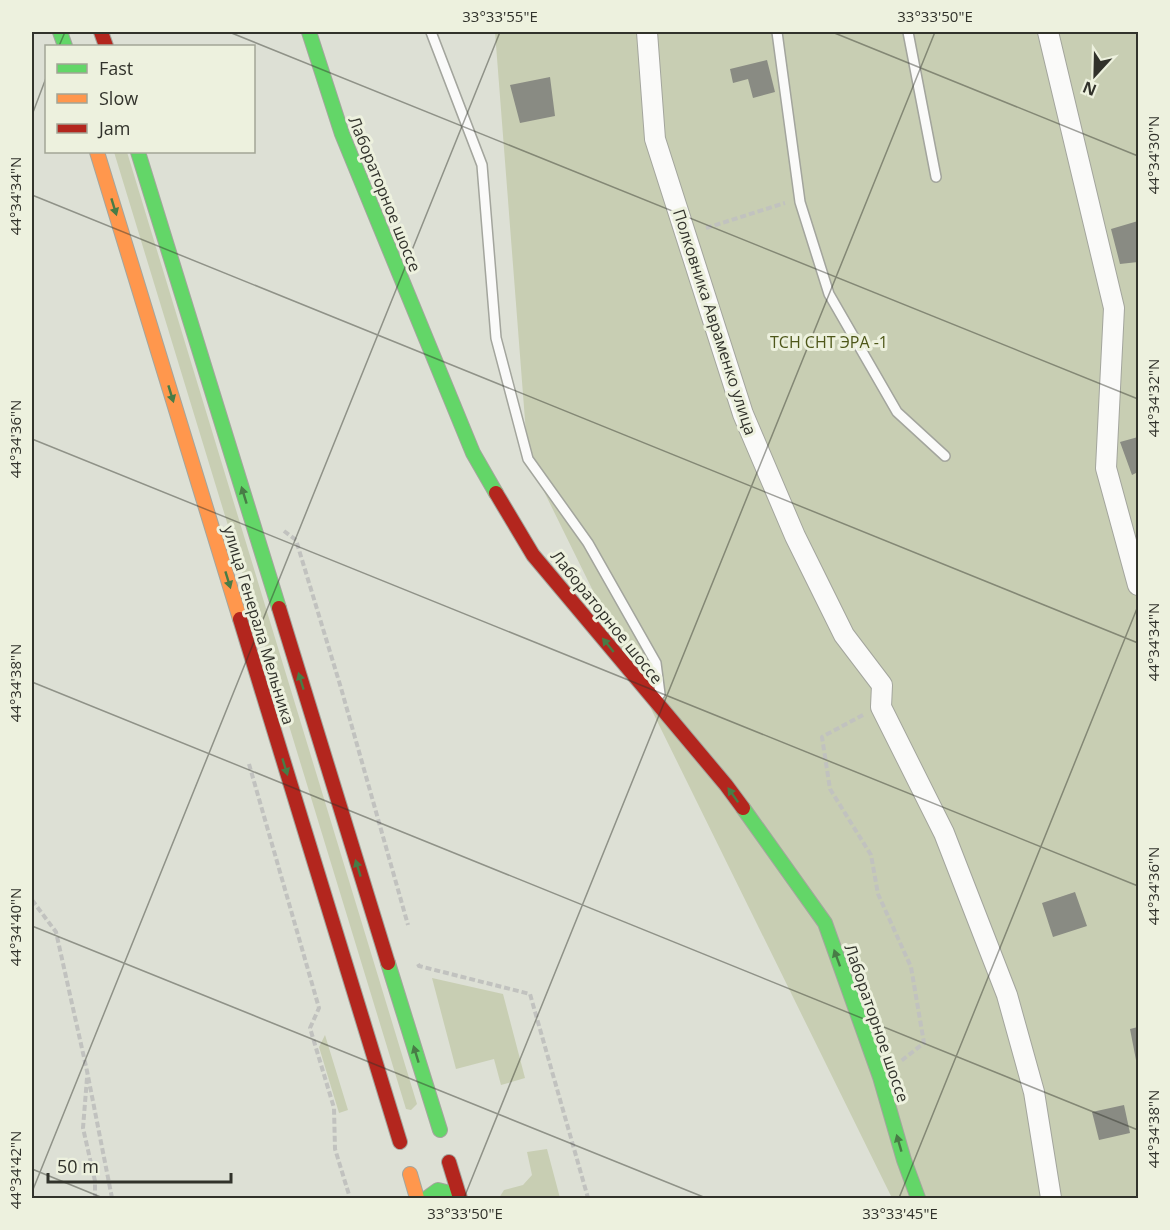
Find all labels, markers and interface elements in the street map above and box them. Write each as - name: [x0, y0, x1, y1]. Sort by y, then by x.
- text: 33°33'55"E: [462, 6, 538, 26]
- text: 33°33'50"E: [897, 6, 973, 26]
- legend: [45, 45, 255, 153]
- north arrow: [1065, 45, 1125, 105]
- text: Fast: [99, 56, 133, 80]
- text: N: [1079, 76, 1100, 102]
- text: Slow: [99, 86, 138, 110]
- street label: Лабораторное шоссе: [344, 113, 426, 275]
- text: Jam: [97, 116, 131, 140]
- text: 44°34'30"N: [1143, 116, 1163, 194]
- text: 44°34'34"N: [5, 157, 25, 235]
- one-way arrow: [110, 198, 119, 216]
- street label: Полковника Авраменко улица: [668, 206, 762, 438]
- park label: ТСН СНТ ЭРА -1: [770, 331, 888, 353]
- text: 44°34'32"N: [1143, 359, 1163, 437]
- one-way arrow: [167, 385, 176, 403]
- text: 44°34'36"N: [5, 400, 25, 478]
- one-way arrow: [238, 486, 248, 504]
- street label: улица Генерала Мельника: [218, 523, 300, 727]
- street label: Лабораторное шоссе: [546, 546, 668, 688]
- one-way arrow: [224, 571, 233, 589]
- text: 44°34'34"N: [1143, 603, 1163, 681]
- one-way arrow: [602, 638, 615, 653]
- text: 44°34'38"N: [5, 644, 25, 722]
- one-way arrow: [296, 672, 305, 690]
- one-way arrow: [281, 758, 290, 776]
- one-way arrow: [727, 787, 739, 803]
- text: 44°34'36"N: [1143, 847, 1163, 925]
- one-way arrow: [353, 859, 363, 877]
- text: 44°34'40"N: [5, 888, 25, 966]
- street label: Лабораторное шоссе: [840, 941, 914, 1105]
- one-way arrow: [832, 949, 842, 967]
- one-way arrow: [411, 1045, 420, 1063]
- text: 44°34'38"N: [1143, 1090, 1163, 1168]
- text: 44°34'42"N: [5, 1131, 25, 1209]
- one-way arrow: [894, 1134, 903, 1152]
- scale bar: [48, 1146, 231, 1184]
- text: 50 m: [57, 1154, 99, 1178]
- text: 33°33'50"E: [427, 1203, 503, 1223]
- text: 33°33'45"E: [862, 1203, 938, 1223]

